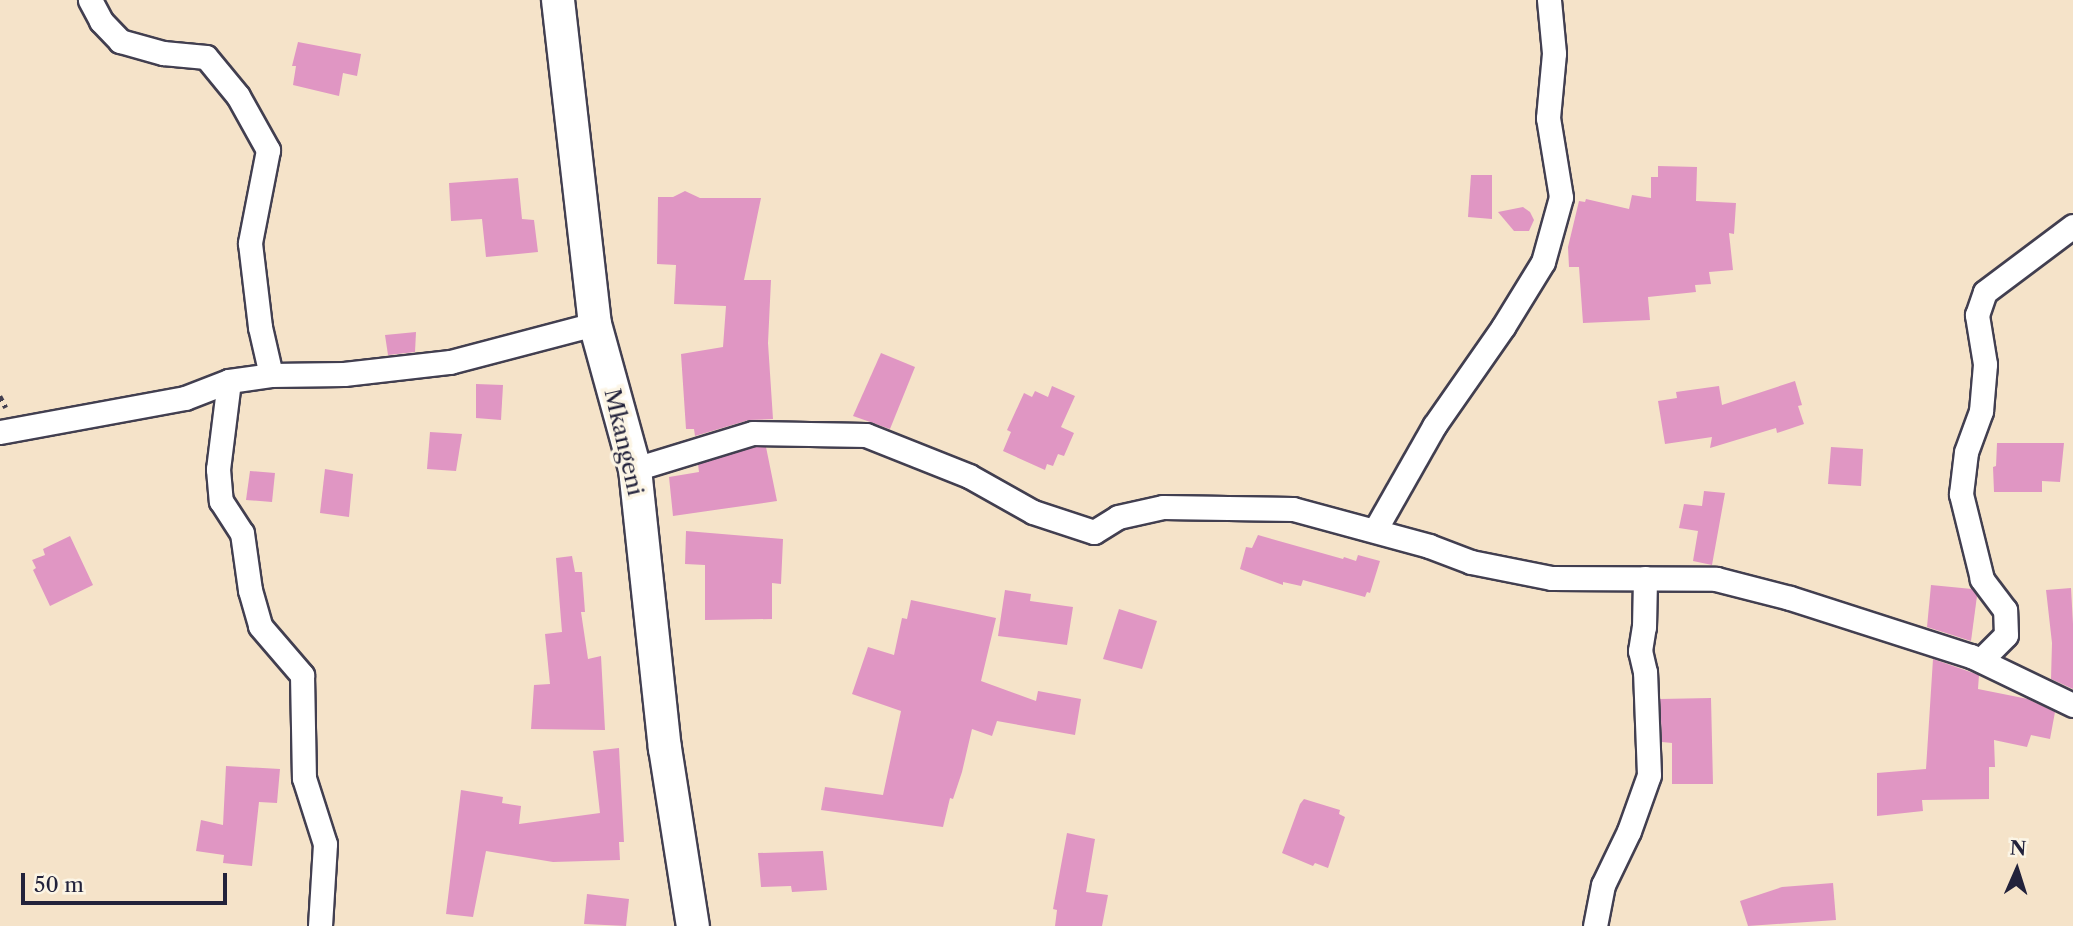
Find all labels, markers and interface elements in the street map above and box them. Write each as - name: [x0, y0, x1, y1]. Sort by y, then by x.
- street label: Mkangeni: [598, 386, 650, 498]
- north arrow: [1982, 835, 2052, 905]
- text: N: [2009, 837, 2027, 860]
- scale bar: [24, 860, 231, 904]
- text: 50 m: [34, 872, 84, 897]

